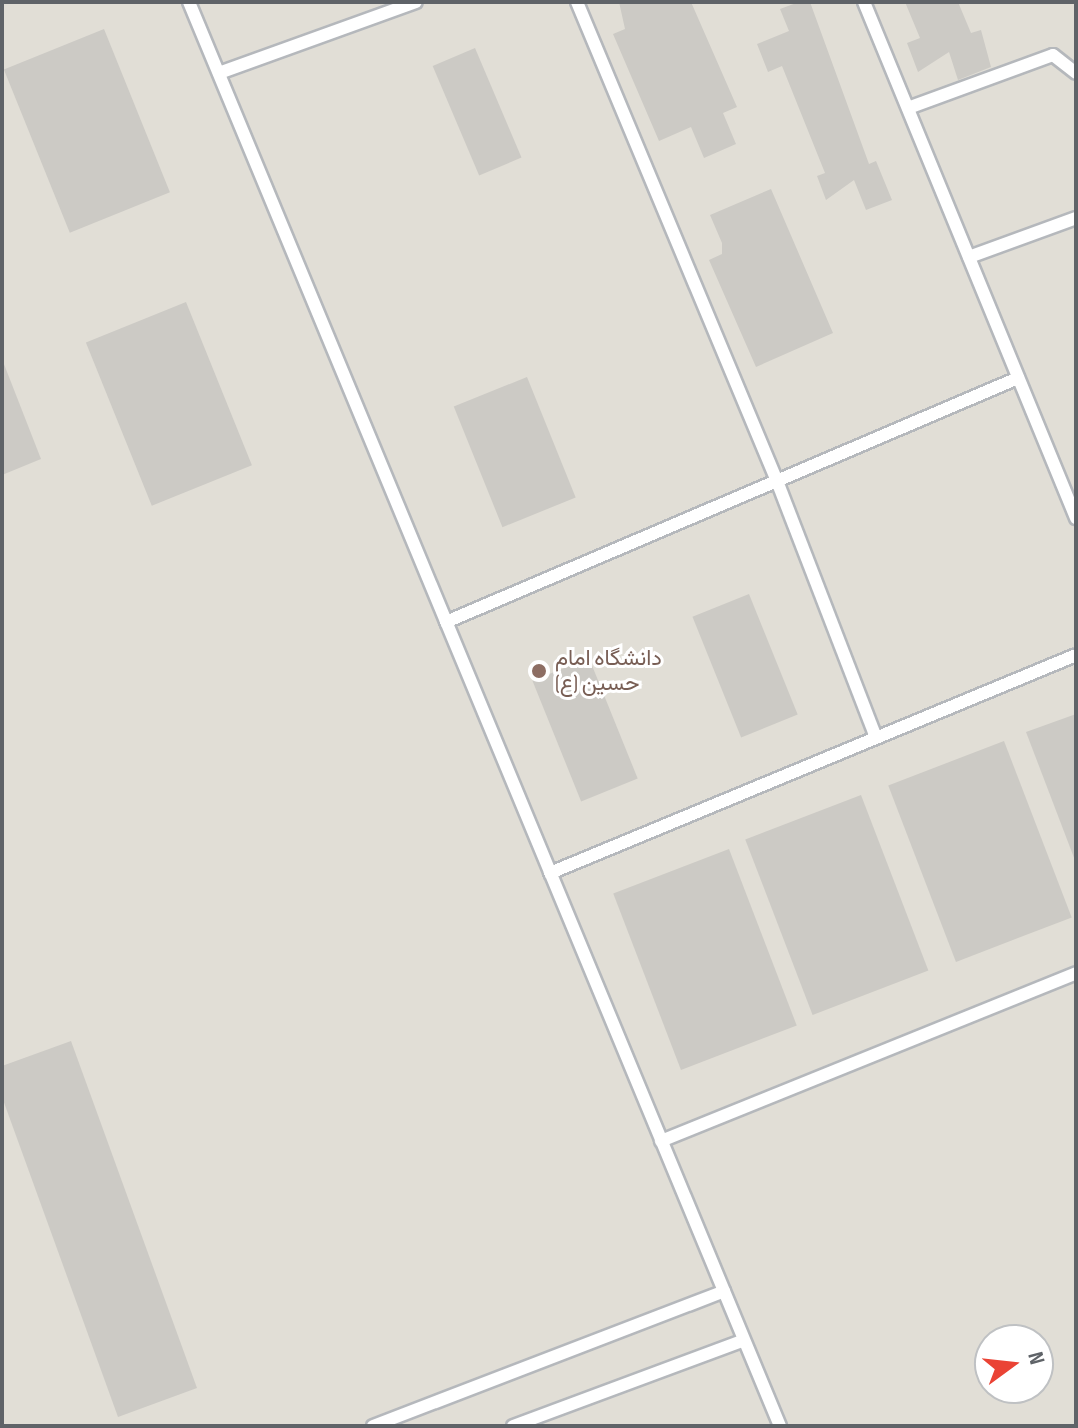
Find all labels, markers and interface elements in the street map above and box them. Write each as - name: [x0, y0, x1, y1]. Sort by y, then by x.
- place label: دانشگاه امام حسین (ع): [555, 645, 662, 696]
- marker: دانشگاه امام حسین (ع): [530, 662, 548, 680]
- north arrow: [974, 1324, 1054, 1404]
- text: N: [1021, 1349, 1050, 1367]

